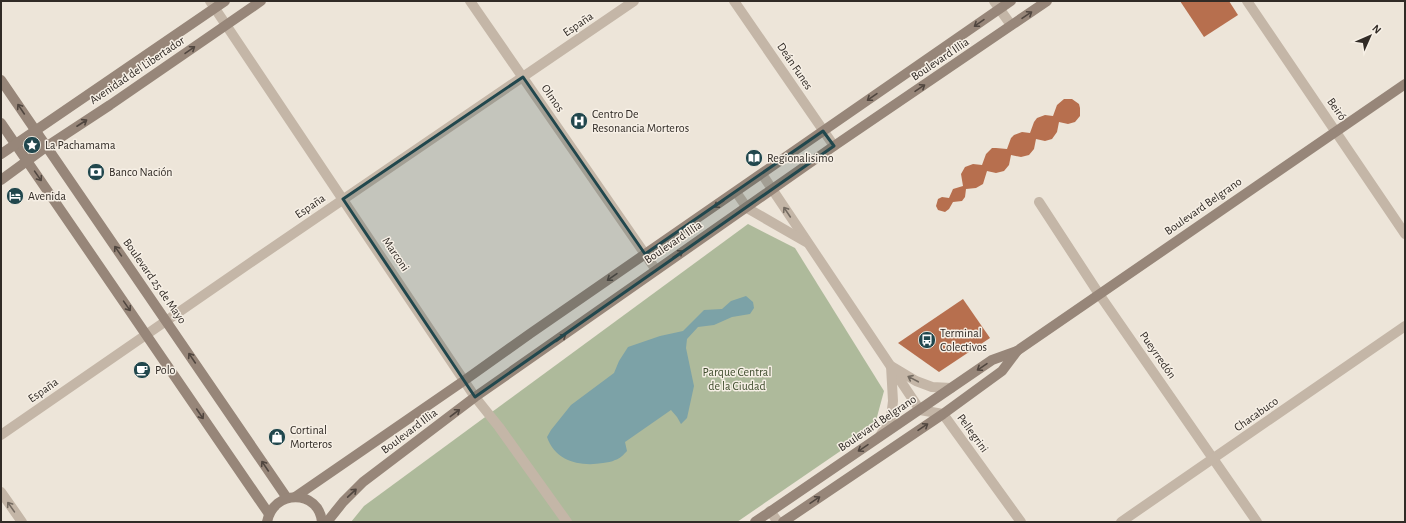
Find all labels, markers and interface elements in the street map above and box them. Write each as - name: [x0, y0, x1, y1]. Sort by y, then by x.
- street label: España: [561, 9, 596, 38]
- one-way arrow: [1021, 11, 1032, 19]
- north arrow: [1350, 16, 1390, 56]
- one-way arrow: [974, 19, 985, 27]
- text: N: [1370, 23, 1383, 36]
- street label: Avenidad del Libertador: [87, 34, 187, 106]
- street label: Boulevard Illia: [909, 35, 971, 83]
- street label: Deán Funes: [775, 40, 815, 92]
- one-way arrow: [184, 46, 195, 54]
- street label: Olmos: [539, 82, 567, 114]
- one-way arrow: [914, 84, 925, 92]
- one-way arrow: [867, 93, 878, 101]
- street label: Beiró: [1325, 96, 1349, 123]
- one-way arrow: [17, 104, 25, 115]
- place label: Centro De Resonancia Morteros: [592, 108, 689, 134]
- hospital icon: Centro De Resonancia Morteros: [569, 111, 589, 131]
- one-way arrow: [77, 119, 88, 127]
- place icon: La Pachamama: [22, 135, 42, 155]
- place label: La Pachamama: [45, 139, 116, 151]
- library icon: Regionalisimo: [744, 148, 764, 168]
- place label: Regionalisimo: [767, 152, 834, 164]
- bank icon: Banco Nación: [86, 162, 106, 182]
- place label: Banco Nación: [109, 166, 173, 178]
- one-way arrow: [34, 171, 42, 182]
- street label: Boulevard Belgrano: [1162, 175, 1244, 237]
- hotel icon: Avenida: [5, 186, 25, 206]
- place label: Avenida: [28, 190, 66, 202]
- street label: España: [293, 191, 328, 220]
- one-way arrow: [714, 200, 725, 208]
- one-way arrow: [783, 207, 791, 218]
- street label: Boulevard Illia: [642, 218, 704, 266]
- street label: Marconi: [380, 235, 412, 273]
- street label: Boulevard 25 de Mayo: [120, 236, 189, 326]
- one-way arrow: [114, 246, 122, 257]
- one-way arrow: [672, 250, 683, 258]
- one-way arrow: [607, 273, 618, 281]
- one-way arrow: [123, 301, 131, 312]
- place label: Terminal Colectivos: [940, 327, 987, 353]
- street label: Pueyrredón: [1137, 329, 1178, 381]
- bus stop icon: Terminal Colectivos: [917, 330, 937, 350]
- one-way arrow: [555, 334, 566, 342]
- one-way arrow: [188, 353, 196, 364]
- cafe icon: Polo: [132, 360, 152, 380]
- one-way arrow: [976, 363, 987, 371]
- place label: Polo: [155, 364, 176, 376]
- park label: Parque Central de la Ciudad: [703, 366, 771, 392]
- street label: España: [26, 375, 61, 405]
- one-way arrow: [907, 375, 919, 383]
- street label: Boulevard Belgrano: [836, 392, 918, 453]
- street label: Chacabuco: [1232, 394, 1280, 434]
- street label: Boulevard Illia: [379, 406, 440, 456]
- one-way arrow: [197, 408, 205, 420]
- one-way arrow: [449, 408, 460, 417]
- street label: Pellegrini: [955, 412, 991, 454]
- one-way arrow: [917, 423, 928, 431]
- place label: Cortinal Morteros: [290, 424, 332, 450]
- shop icon: Cortinal Morteros: [267, 427, 287, 447]
- one-way arrow: [858, 444, 869, 452]
- one-way arrow: [261, 461, 269, 472]
- one-way arrow: [347, 488, 357, 497]
- one-way arrow: [810, 496, 821, 504]
- one-way arrow: [7, 502, 15, 513]

